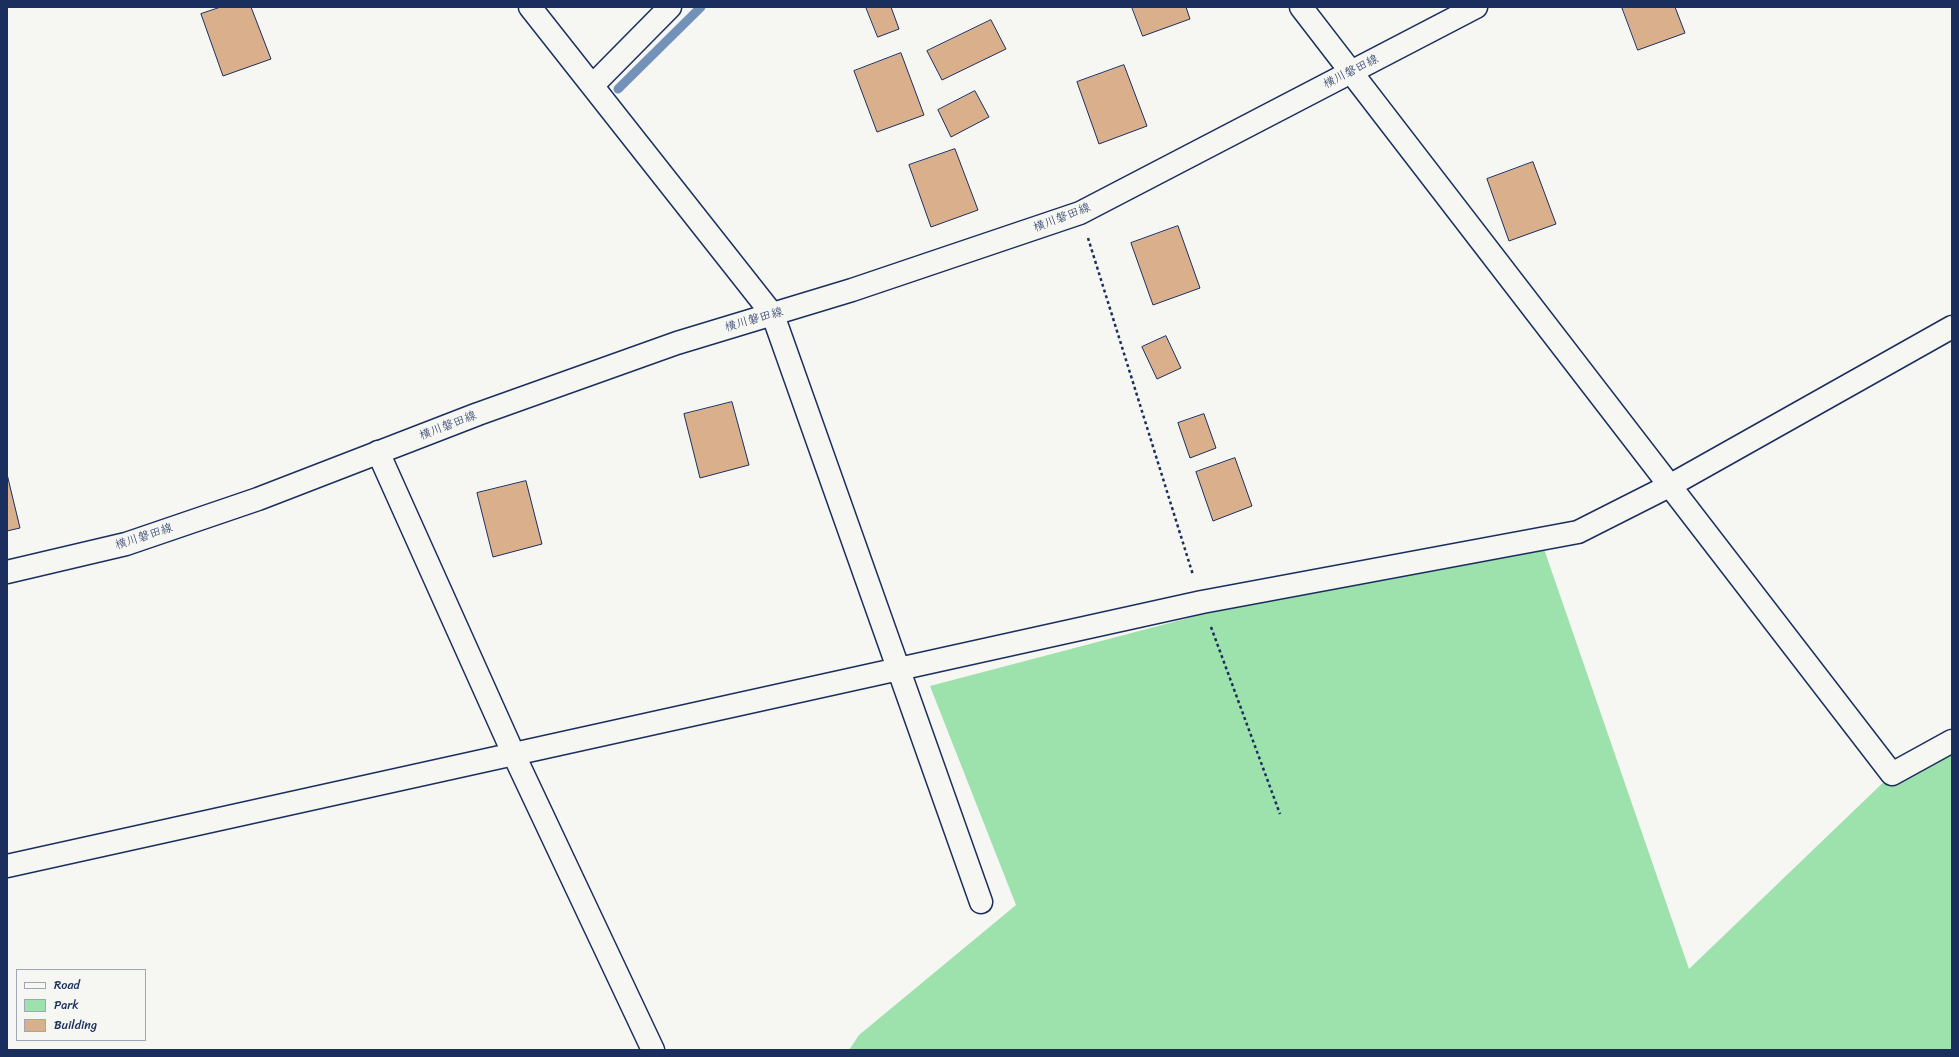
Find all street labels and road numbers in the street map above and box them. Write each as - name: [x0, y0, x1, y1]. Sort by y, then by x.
- street label: 横川磐田線: [1321, 52, 1381, 92]
- street label: 横川磐田線: [1031, 201, 1093, 235]
- street label: 横川磐田線: [723, 305, 785, 335]
- street label: 横川磐田線: [417, 409, 479, 443]
- street label: 横川磐田線: [113, 521, 175, 553]

